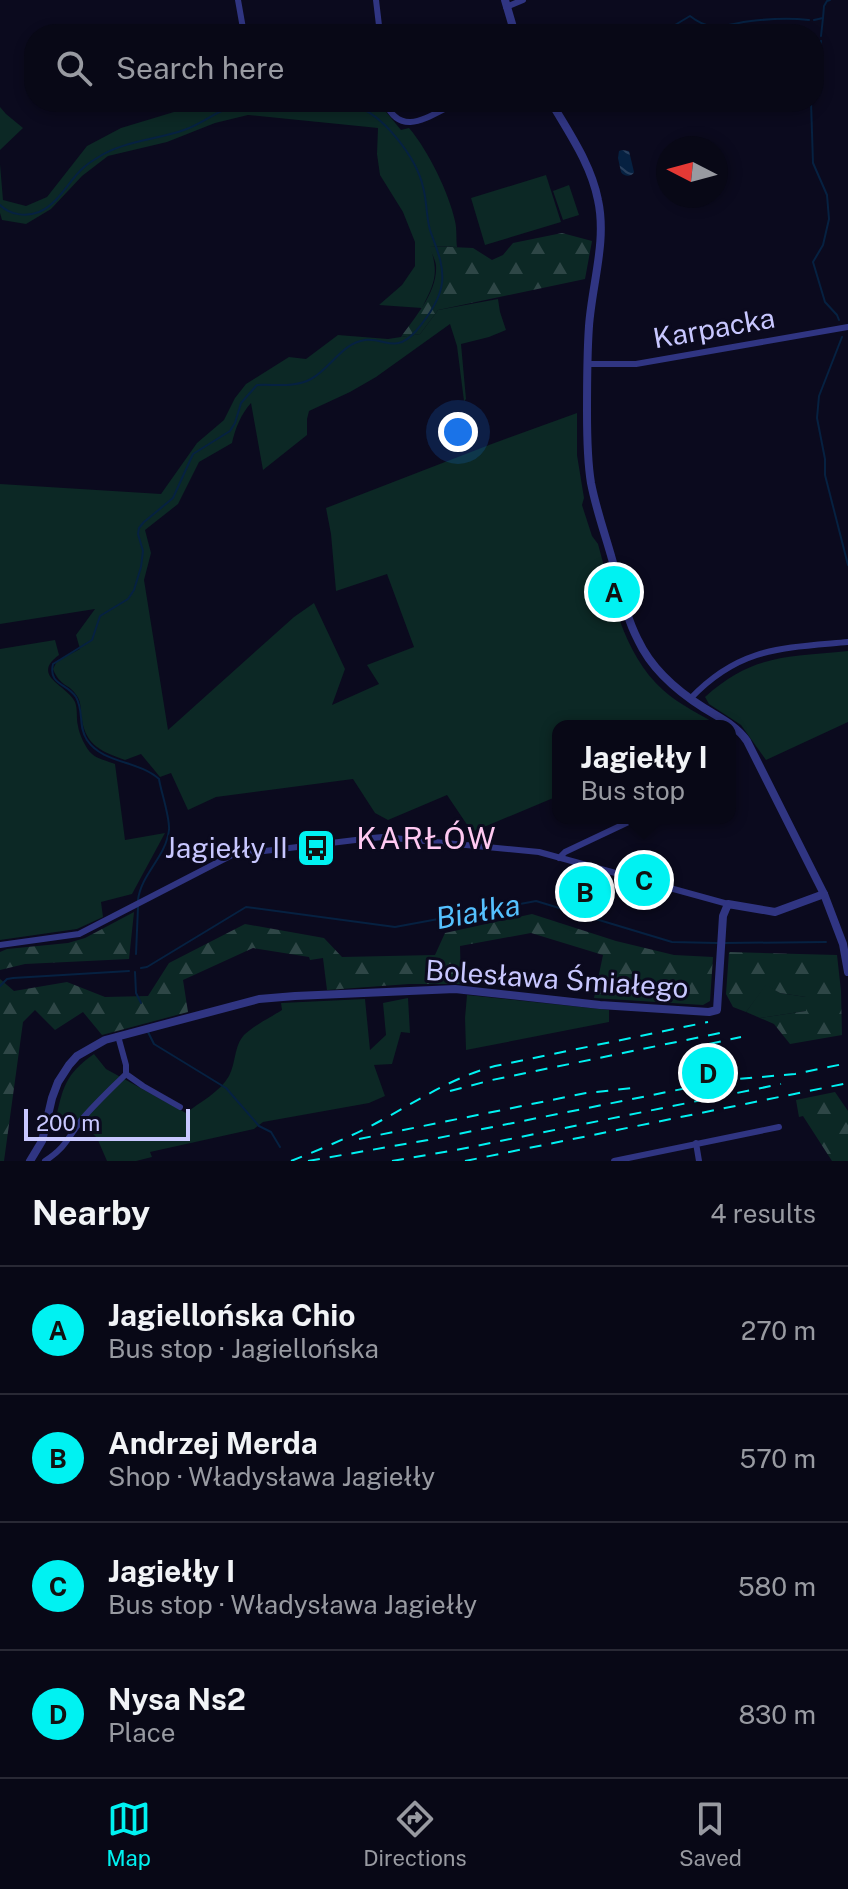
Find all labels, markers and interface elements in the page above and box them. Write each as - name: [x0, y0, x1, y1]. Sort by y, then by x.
- search box: [24, 24, 824, 112]
- icon: search: [52, 46, 96, 90]
- text: Search here: [116, 50, 284, 86]
- north arrow: [656, 136, 728, 208]
- street label: Karpacka: [650, 301, 777, 354]
- your location: [438, 412, 478, 452]
- pin: A: [588, 562, 640, 622]
- popup: [552, 720, 736, 824]
- text: Jagiełły I: [580, 739, 708, 775]
- text: Bus stop: [580, 775, 685, 806]
- district label: KARŁÓW: [356, 820, 498, 856]
- bus stop icon: Jagiełły II: [295, 827, 337, 869]
- place label: Jagiełły II: [165, 831, 288, 864]
- pin: C: [618, 850, 670, 910]
- pin: B: [559, 862, 611, 922]
- water label: Białka: [433, 886, 523, 936]
- street label: Bolesława Śmiałego: [424, 953, 690, 1004]
- pin: D: [682, 1043, 734, 1103]
- scale bar: [24, 1105, 190, 1141]
- text: 200 m: [36, 1110, 100, 1136]
- text: Nearby: [32, 1193, 150, 1233]
- text: 4 results: [710, 1198, 816, 1229]
- text: Jagiellońska Chio: [108, 1297, 356, 1333]
- text: A: [49, 1315, 67, 1346]
- text: 270 m: [741, 1315, 816, 1346]
- text: Bus stop · Jagiellońska: [108, 1333, 379, 1364]
- text: Andrzej Merda: [108, 1425, 318, 1461]
- text: B: [49, 1443, 67, 1474]
- text: 570 m: [740, 1443, 816, 1474]
- text: Shop · Władysława Jagiełły: [108, 1461, 435, 1492]
- text: Jagiełły I: [108, 1553, 235, 1589]
- text: C: [49, 1571, 67, 1602]
- text: 580 m: [738, 1571, 816, 1602]
- text: Bus stop · Władysława Jagiełły: [108, 1589, 477, 1620]
- text: Nysa Ns2: [108, 1681, 246, 1717]
- text: D: [49, 1699, 67, 1730]
- text: 830 m: [738, 1699, 816, 1730]
- text: Place: [108, 1717, 175, 1748]
- tab: Map: [106, 1797, 151, 1871]
- tab: Directions: [363, 1797, 467, 1871]
- tab: Saved: [679, 1797, 742, 1871]

